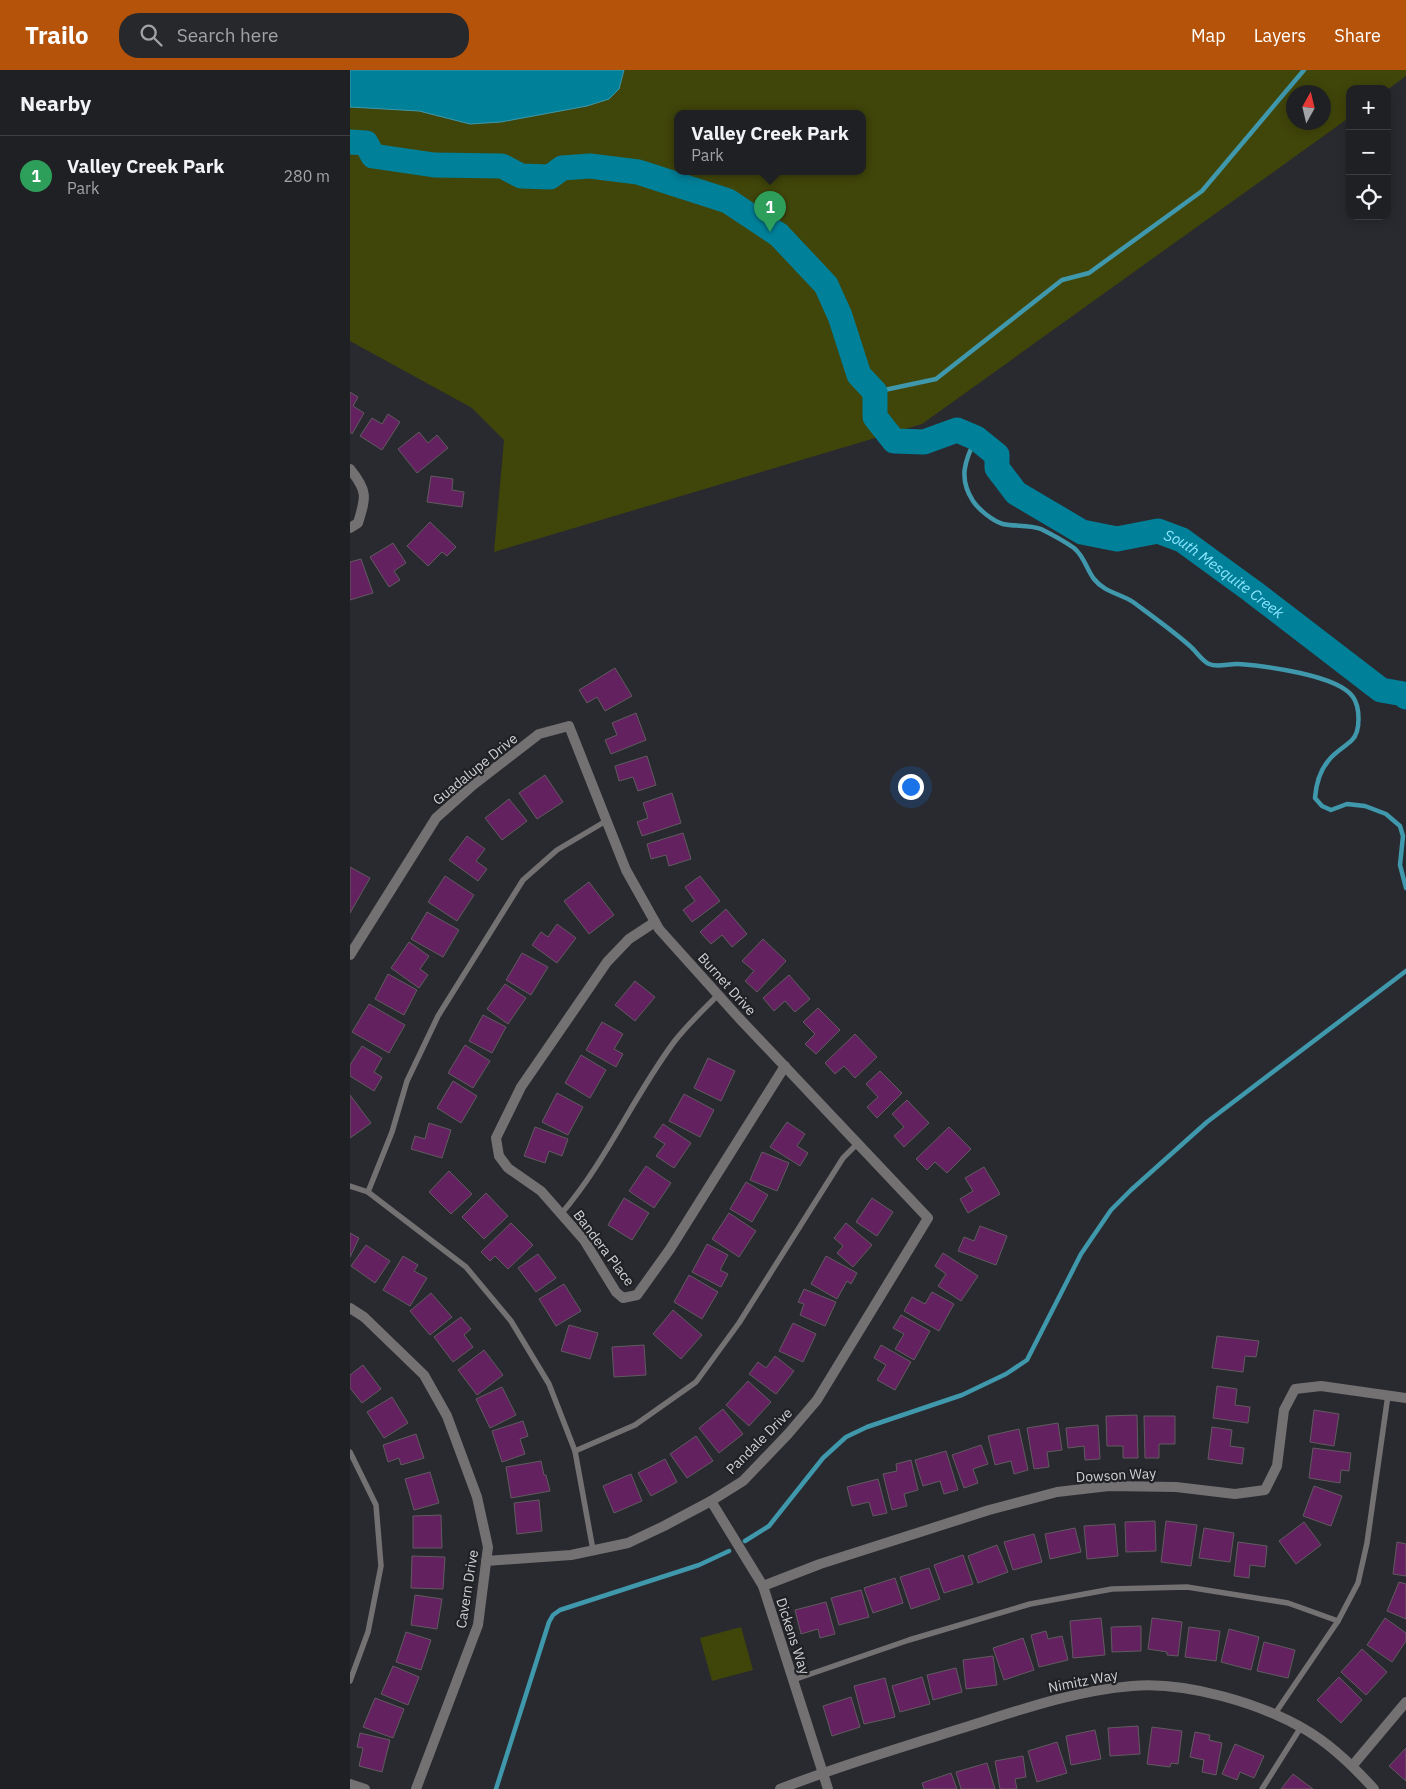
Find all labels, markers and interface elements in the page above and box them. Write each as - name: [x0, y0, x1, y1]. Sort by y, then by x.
- search box: [119, 13, 469, 58]
- text: Trailo: [25, 19, 89, 51]
- icon: search: [137, 21, 165, 49]
- text: Search here: [177, 23, 278, 47]
- text: Map: [1191, 24, 1226, 47]
- text: Layers: [1254, 24, 1306, 47]
- text: Share: [1334, 24, 1381, 47]
- north arrow: [1286, 85, 1331, 130]
- map controls: [1346, 85, 1391, 220]
- button: +: [1346, 85, 1391, 130]
- text: Nearby: [20, 89, 91, 117]
- popup: [674, 110, 866, 175]
- text: Valley Creek Park: [691, 121, 849, 145]
- button: −: [1346, 130, 1391, 175]
- text: Park: [691, 145, 724, 165]
- text: Valley Creek Park: [67, 154, 224, 178]
- text: 1: [31, 166, 41, 186]
- text: 280 m: [283, 166, 330, 186]
- button: locate: [1346, 175, 1391, 220]
- text: Park: [67, 178, 99, 198]
- pin: 1: [754, 191, 786, 232]
- water label: South Mesquite Creek: [1161, 525, 1288, 622]
- street label: Guadalupe Drive: [429, 729, 521, 809]
- your location: [898, 774, 924, 800]
- street label: Burnet Drive: [694, 949, 760, 1019]
- street label: Bandera Place: [570, 1206, 639, 1290]
- street label: Pandale Drive: [722, 1404, 796, 1478]
- street label: Dowson Way: [1075, 1464, 1157, 1486]
- street label: Cavern Drive: [452, 1548, 482, 1630]
- street label: Dickens Way: [772, 1595, 814, 1677]
- street label: Nimitz Way: [1047, 1665, 1119, 1697]

